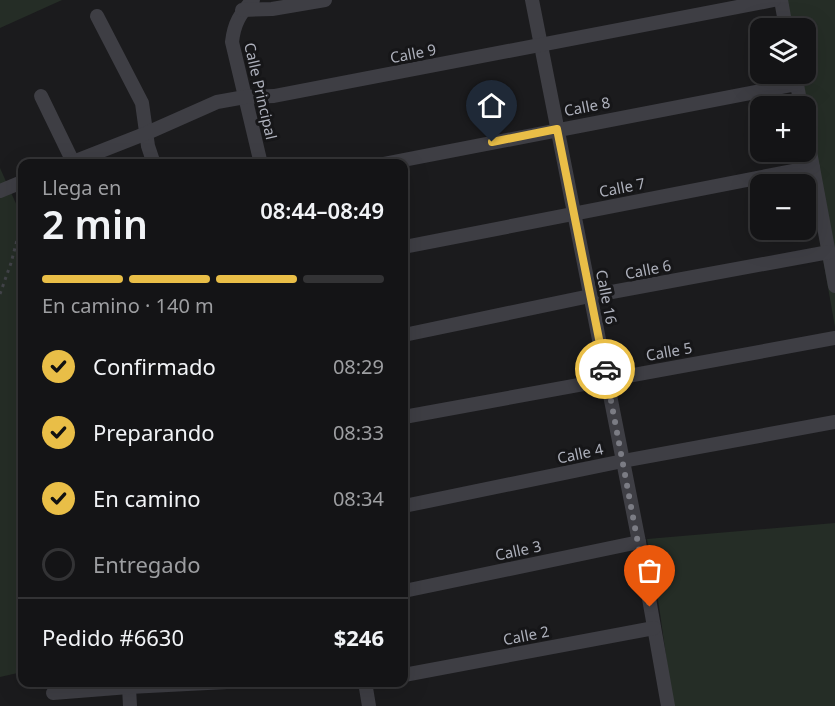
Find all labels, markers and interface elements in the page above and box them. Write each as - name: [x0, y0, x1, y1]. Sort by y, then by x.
- map controls: [750, 18, 816, 240]
- button: layers: [750, 18, 816, 84]
- street label: Calle 9: [388, 39, 438, 67]
- street label: Calle Principal: [240, 41, 282, 141]
- pin: [466, 80, 517, 142]
- icon: home: [475, 89, 508, 122]
- street label: Calle 8: [562, 92, 612, 120]
- button: +: [750, 96, 816, 162]
- street label: Calle 7: [597, 173, 647, 201]
- text: Llega en: [42, 174, 121, 201]
- button: −: [750, 174, 816, 240]
- text: 08:44–08:49: [260, 195, 384, 225]
- text: 2 min: [42, 197, 148, 250]
- street label: Calle 6: [623, 255, 673, 283]
- street label: Calle 16: [592, 268, 622, 326]
- text: En camino · 140 m: [42, 292, 214, 319]
- street label: Calle 5: [644, 337, 694, 365]
- courier: [575, 339, 635, 399]
- icon: check: [42, 350, 75, 383]
- text: Confirmado: [93, 351, 216, 381]
- text: 08:29: [333, 353, 384, 380]
- icon: car: [589, 353, 622, 386]
- icon: check: [42, 416, 75, 449]
- text: Preparando: [93, 417, 215, 447]
- text: 08:33: [333, 419, 384, 446]
- street label: Calle 4: [555, 438, 605, 468]
- icon: check: [42, 482, 75, 515]
- text: En camino: [93, 483, 201, 513]
- text: 08:34: [333, 485, 384, 512]
- street label: Calle 3: [493, 535, 543, 565]
- pin: [624, 545, 675, 607]
- text: Entregado: [93, 549, 201, 579]
- icon: bag: [633, 554, 666, 587]
- street label: Calle 2: [501, 621, 551, 649]
- text: Pedido #6630: [42, 622, 184, 652]
- text: $246: [334, 622, 384, 652]

